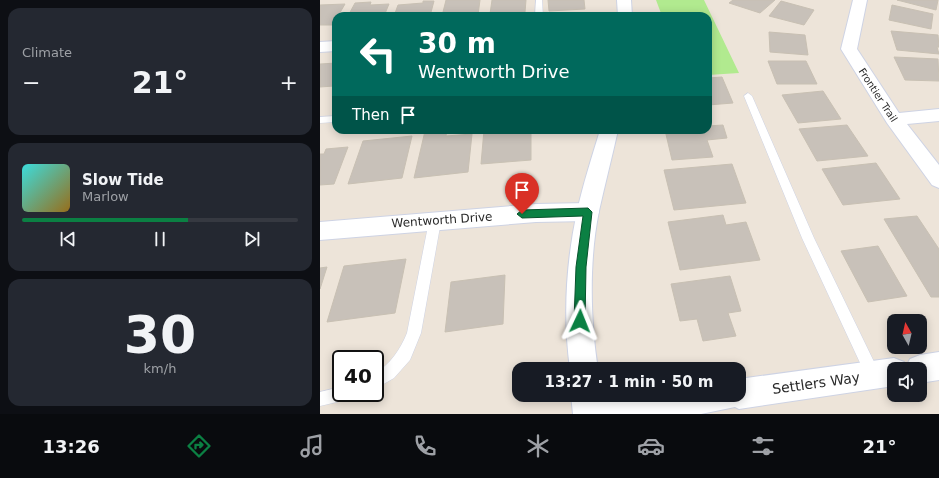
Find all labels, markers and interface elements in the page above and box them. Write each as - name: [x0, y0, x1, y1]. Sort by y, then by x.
- text: 30 m: [418, 27, 496, 60]
- icon: left: [352, 28, 404, 80]
- text: Climate: [22, 45, 72, 60]
- text: Wentworth Drive: [418, 61, 570, 82]
- text: 21°: [132, 65, 188, 100]
- street label: Frontier Trail: [857, 66, 899, 124]
- text: −: [22, 70, 40, 95]
- text: +: [280, 70, 298, 95]
- icon: arrive: [397, 104, 419, 126]
- text: Then: [352, 106, 389, 124]
- text: Slow Tide: [82, 171, 164, 189]
- pin: [505, 173, 539, 214]
- icon: arrive: [511, 179, 533, 201]
- text: Marlow: [82, 189, 129, 204]
- street label: Wentworth Drive: [391, 209, 493, 231]
- icon: previous: [57, 228, 79, 250]
- icon: pause: [149, 228, 171, 250]
- icon: next: [241, 228, 263, 250]
- position arrow: [559, 300, 601, 342]
- text: 30: [124, 305, 196, 365]
- north arrow: [887, 314, 927, 354]
- map controls: [887, 314, 927, 402]
- speed limit sign: 40: [332, 350, 384, 402]
- text: km/h: [144, 361, 176, 376]
- button: sound: [887, 362, 927, 402]
- street label: Settlers Way: [771, 369, 861, 397]
- text: 13:27 · 1 min · 50 m: [545, 373, 713, 391]
- icon: directions: [185, 432, 213, 460]
- icon: music: [298, 432, 326, 460]
- icon: phone: [411, 432, 439, 460]
- icon: climate: [524, 432, 552, 460]
- icon: car: [637, 432, 665, 460]
- icon: filters: [749, 432, 777, 460]
- text: 13:26: [42, 436, 100, 457]
- text: 21°: [862, 436, 897, 457]

